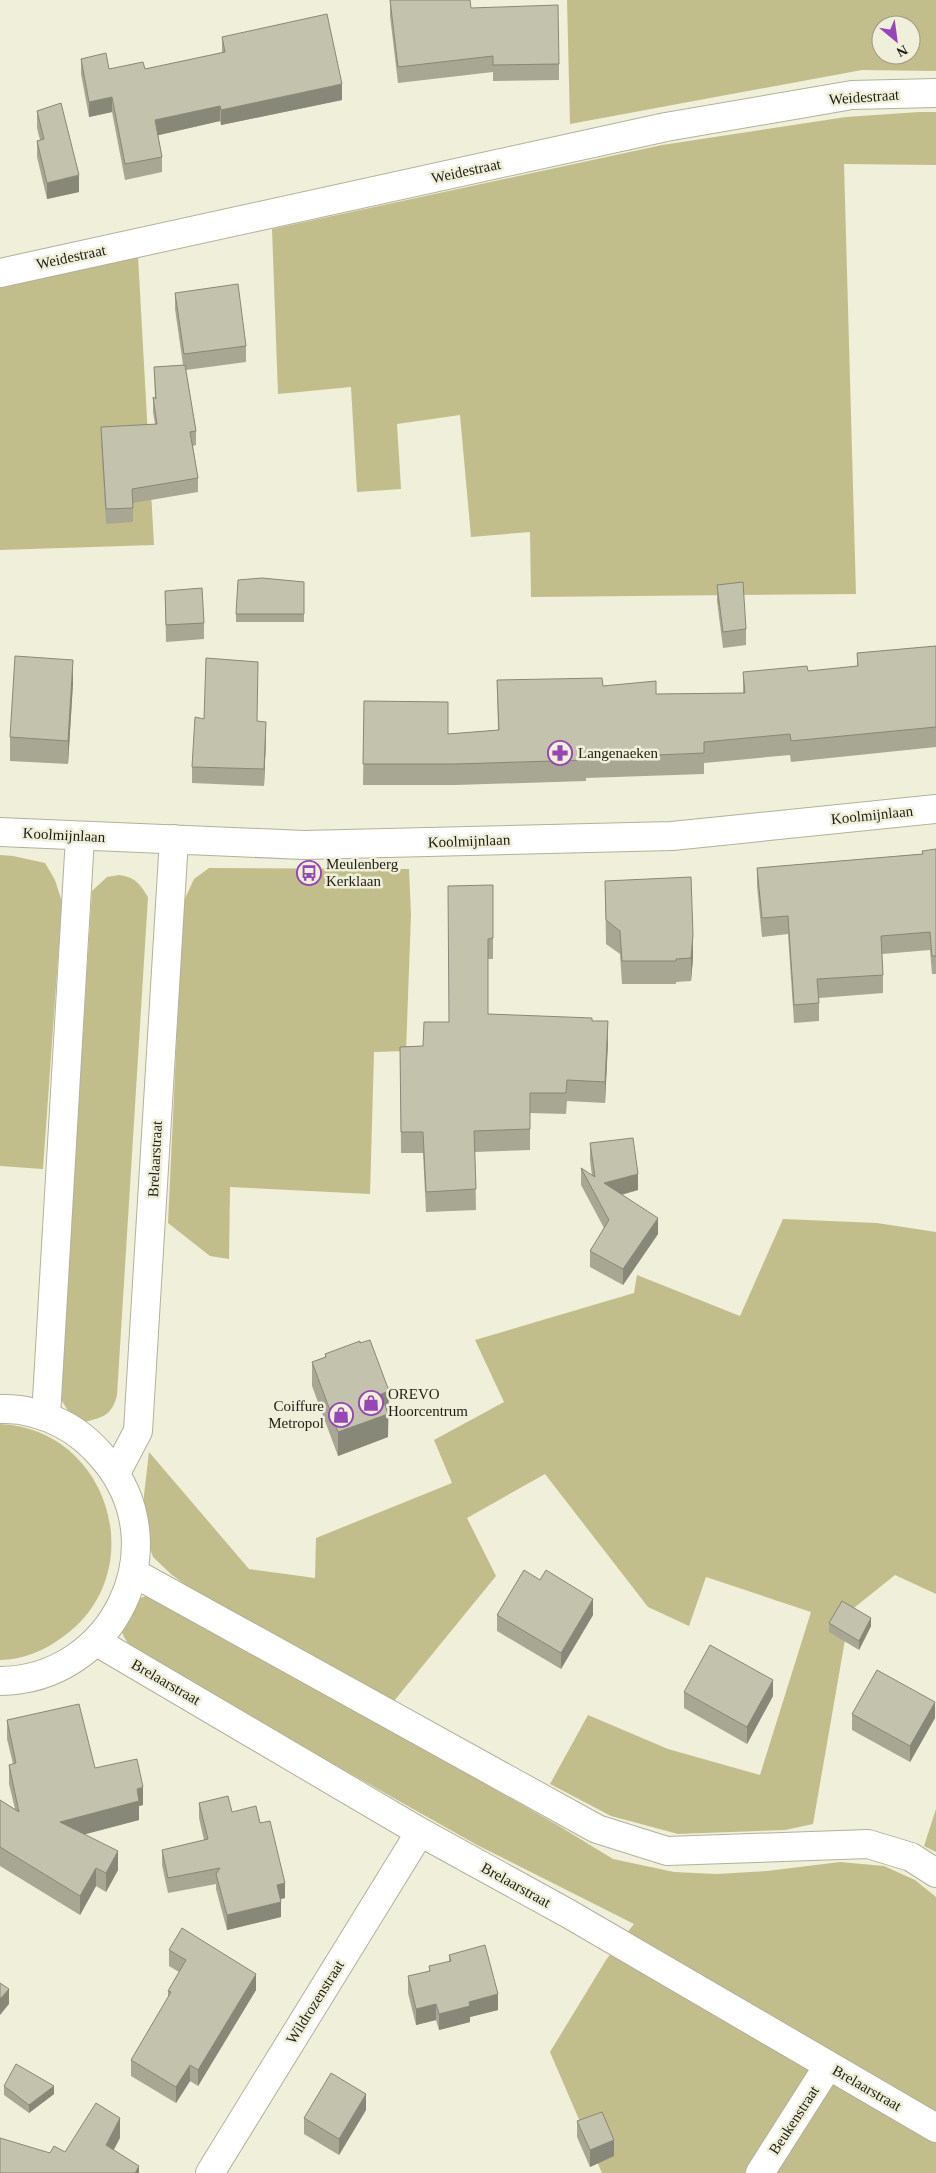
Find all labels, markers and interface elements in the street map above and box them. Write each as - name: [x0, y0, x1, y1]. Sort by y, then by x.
- north arrow: [871, 15, 921, 65]
- text: N: [894, 42, 910, 60]
- street label: Weidestraat: [828, 87, 901, 107]
- street label: Weidestraat: [430, 156, 503, 186]
- street label: Weidestraat: [35, 242, 108, 272]
- pharmacy icon: Langenaeken: [547, 740, 573, 766]
- place label: Langenaeken: [578, 745, 658, 761]
- street label: Koolmijnlaan: [830, 803, 914, 827]
- street label: Koolmijnlaan: [22, 825, 106, 845]
- street label: Koolmijnlaan: [427, 832, 511, 850]
- place label: Meulenberg Kerklaan: [326, 856, 399, 889]
- bus stop icon: Meulenberg Kerklaan: [296, 860, 322, 886]
- street label: Brelaarstraat: [145, 1119, 165, 1198]
- place label: OREVO Hoorcentrum: [388, 1386, 468, 1419]
- shop icon: OREVO Hoorcentrum: [358, 1390, 384, 1416]
- place label: Coiffure Metropol: [268, 1398, 324, 1431]
- shop icon: Coiffure Metropol: [328, 1402, 354, 1428]
- street label: Brelaarstraat: [129, 1656, 204, 1708]
- street label: Brelaarstraat: [479, 1859, 554, 1911]
- street label: Wildrozenstraat: [283, 1957, 347, 2047]
- street label: Brelaarstraat: [830, 2062, 905, 2114]
- street label: Beukenstraat: [766, 2082, 822, 2157]

